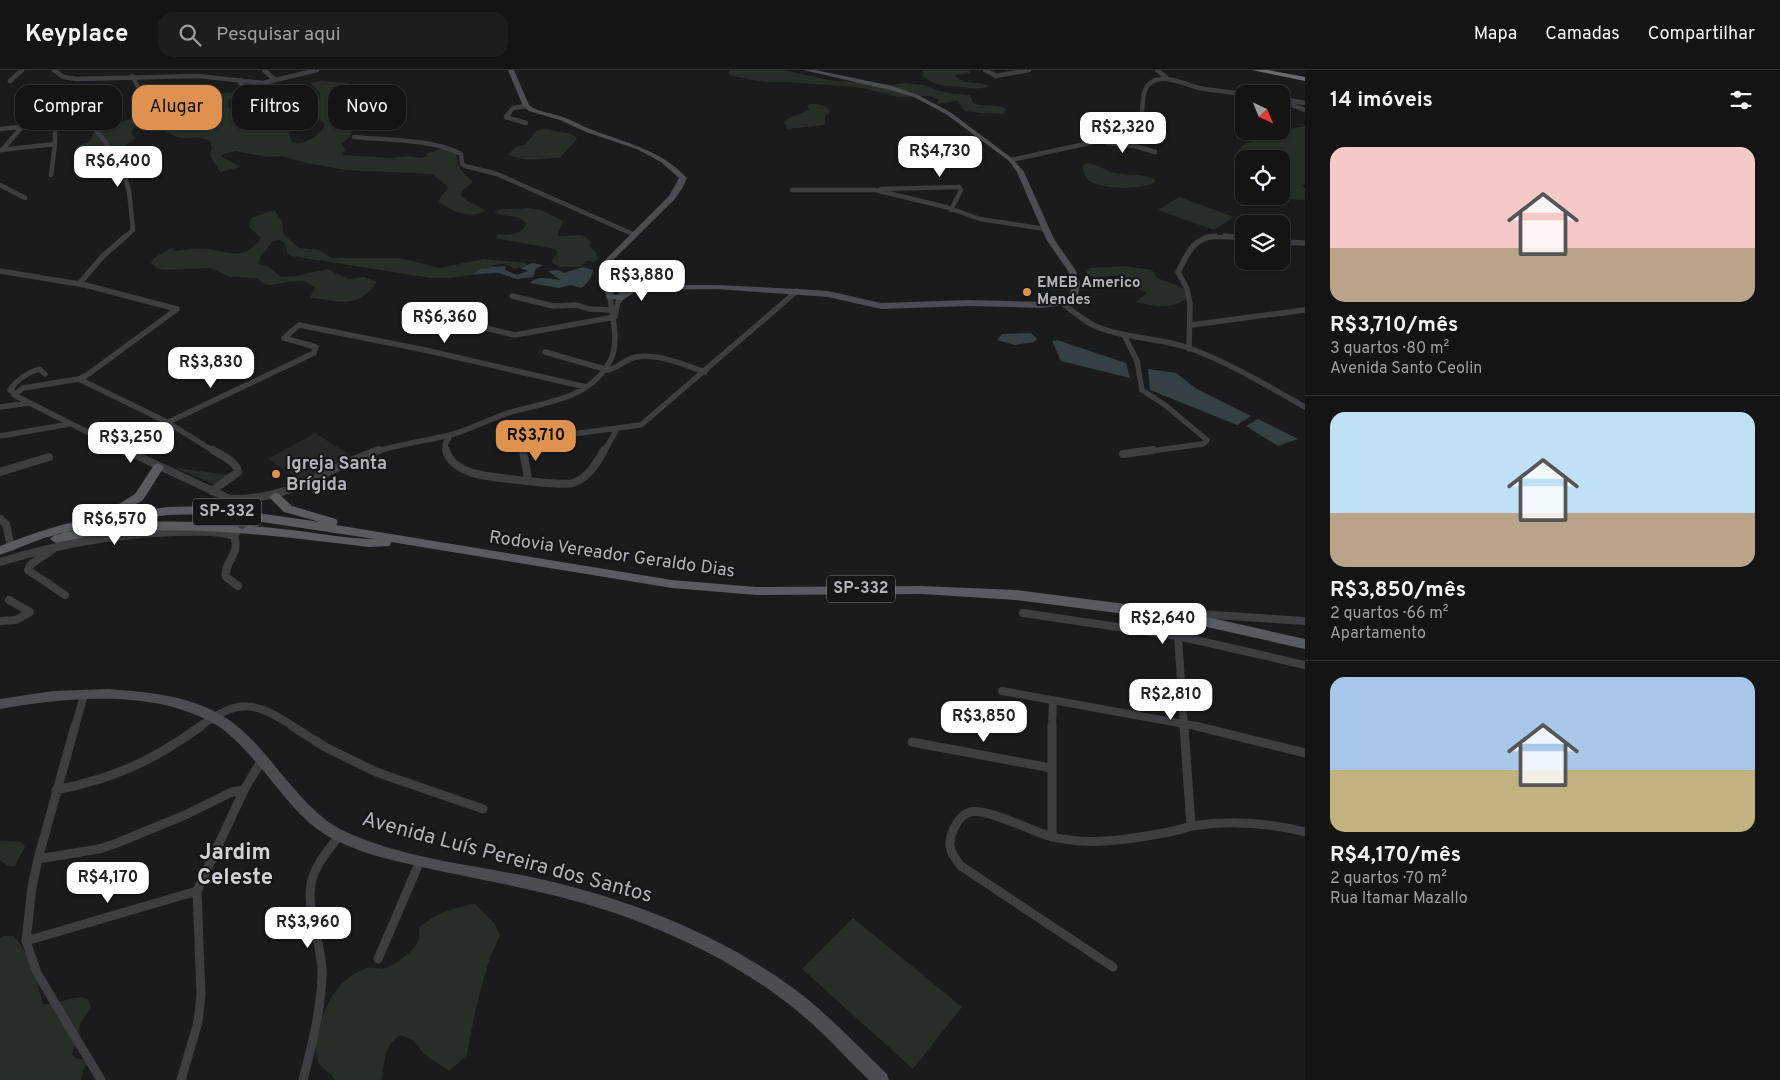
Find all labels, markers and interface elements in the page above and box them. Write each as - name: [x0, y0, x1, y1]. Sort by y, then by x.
- search box: [158, 12, 508, 57]
- text: Keyplace: [25, 20, 128, 50]
- icon: search: [176, 21, 204, 49]
- text: Pesquisar aqui: [216, 23, 341, 47]
- text: Mapa: [1474, 23, 1517, 46]
- text: Camadas: [1545, 23, 1620, 46]
- text: Compartilhar: [1648, 23, 1755, 46]
- chip: Comprar: [15, 85, 122, 130]
- chip: Alugar: [132, 85, 222, 130]
- chip: Filtros: [232, 85, 318, 130]
- chip: Novo: [328, 85, 406, 130]
- north arrow: [1235, 85, 1290, 140]
- map controls: [1235, 85, 1290, 270]
- icon: filters: [1727, 86, 1755, 114]
- text: 14 imóveis: [1330, 87, 1433, 114]
- pin: R$2,320: [1077, 112, 1169, 154]
- text: R$2,320: [1091, 118, 1155, 138]
- pin: R$4,730: [894, 136, 986, 178]
- text: R$4,730: [909, 142, 971, 162]
- pin: R$6,400: [72, 146, 164, 188]
- button: locate: [1235, 150, 1290, 205]
- text: R$6,400: [85, 152, 151, 172]
- icon: home: [1498, 179, 1588, 269]
- button: layers: [1235, 215, 1290, 270]
- pin: R$3,880: [596, 260, 688, 302]
- text: R$3,880: [610, 266, 674, 286]
- place label: EMEB Americo Mendes: [1037, 274, 1141, 310]
- marker: EMEB Americo Mendes: [1021, 286, 1033, 298]
- pin: R$6,360: [399, 302, 491, 344]
- text: R$6,360: [413, 308, 477, 328]
- text: R$3,710/mês: [1330, 312, 1458, 339]
- text: 3 quartos · 80 m²: [1330, 339, 1449, 359]
- pin: R$3,830: [165, 346, 257, 389]
- text: R$3,830: [179, 353, 243, 373]
- text: Avenida Santo Ceolin: [1330, 359, 1482, 379]
- pin: R$3,710: [490, 420, 582, 462]
- pin: R$3,250: [85, 422, 177, 464]
- text: R$3,710: [507, 426, 565, 446]
- text: R$3,250: [99, 428, 163, 448]
- icon: home: [1498, 445, 1588, 535]
- place label: Igreja Santa Brígida: [286, 453, 387, 497]
- marker: Igreja Santa Brígida: [270, 468, 282, 480]
- road number: SP-332: [193, 498, 261, 526]
- pin: R$6,570: [69, 504, 161, 546]
- text: R$6,570: [83, 510, 147, 530]
- street label: Rodovia Vereador Geraldo Dias: [488, 526, 736, 584]
- road number: SP-332: [827, 576, 895, 602]
- text: R$3,850/mês: [1330, 577, 1466, 604]
- pin: R$2,640: [1117, 602, 1209, 645]
- text: 2 quartos · 66 m²: [1330, 604, 1449, 624]
- text: R$2,640: [1130, 609, 1196, 629]
- text: Apartamento: [1330, 624, 1426, 644]
- pin: R$2,810: [1125, 678, 1217, 721]
- text: R$2,810: [1140, 685, 1202, 705]
- pin: R$3,850: [938, 700, 1030, 743]
- text: R$3,850: [952, 707, 1016, 727]
- icon: home: [1498, 710, 1588, 800]
- street label: Avenida Luís Pereira dos Santos: [359, 806, 655, 910]
- district label: Jardim Celeste: [197, 840, 273, 892]
- text: R$4,170/mês: [1330, 842, 1461, 869]
- pin: R$4,170: [62, 862, 154, 904]
- text: R$4,170: [78, 868, 138, 888]
- text: 2 quartos · 70 m²: [1330, 869, 1447, 889]
- text: Rua Itamar Mazallo: [1330, 889, 1468, 909]
- pin: R$3,960: [262, 906, 354, 949]
- text: R$3,960: [276, 913, 340, 933]

